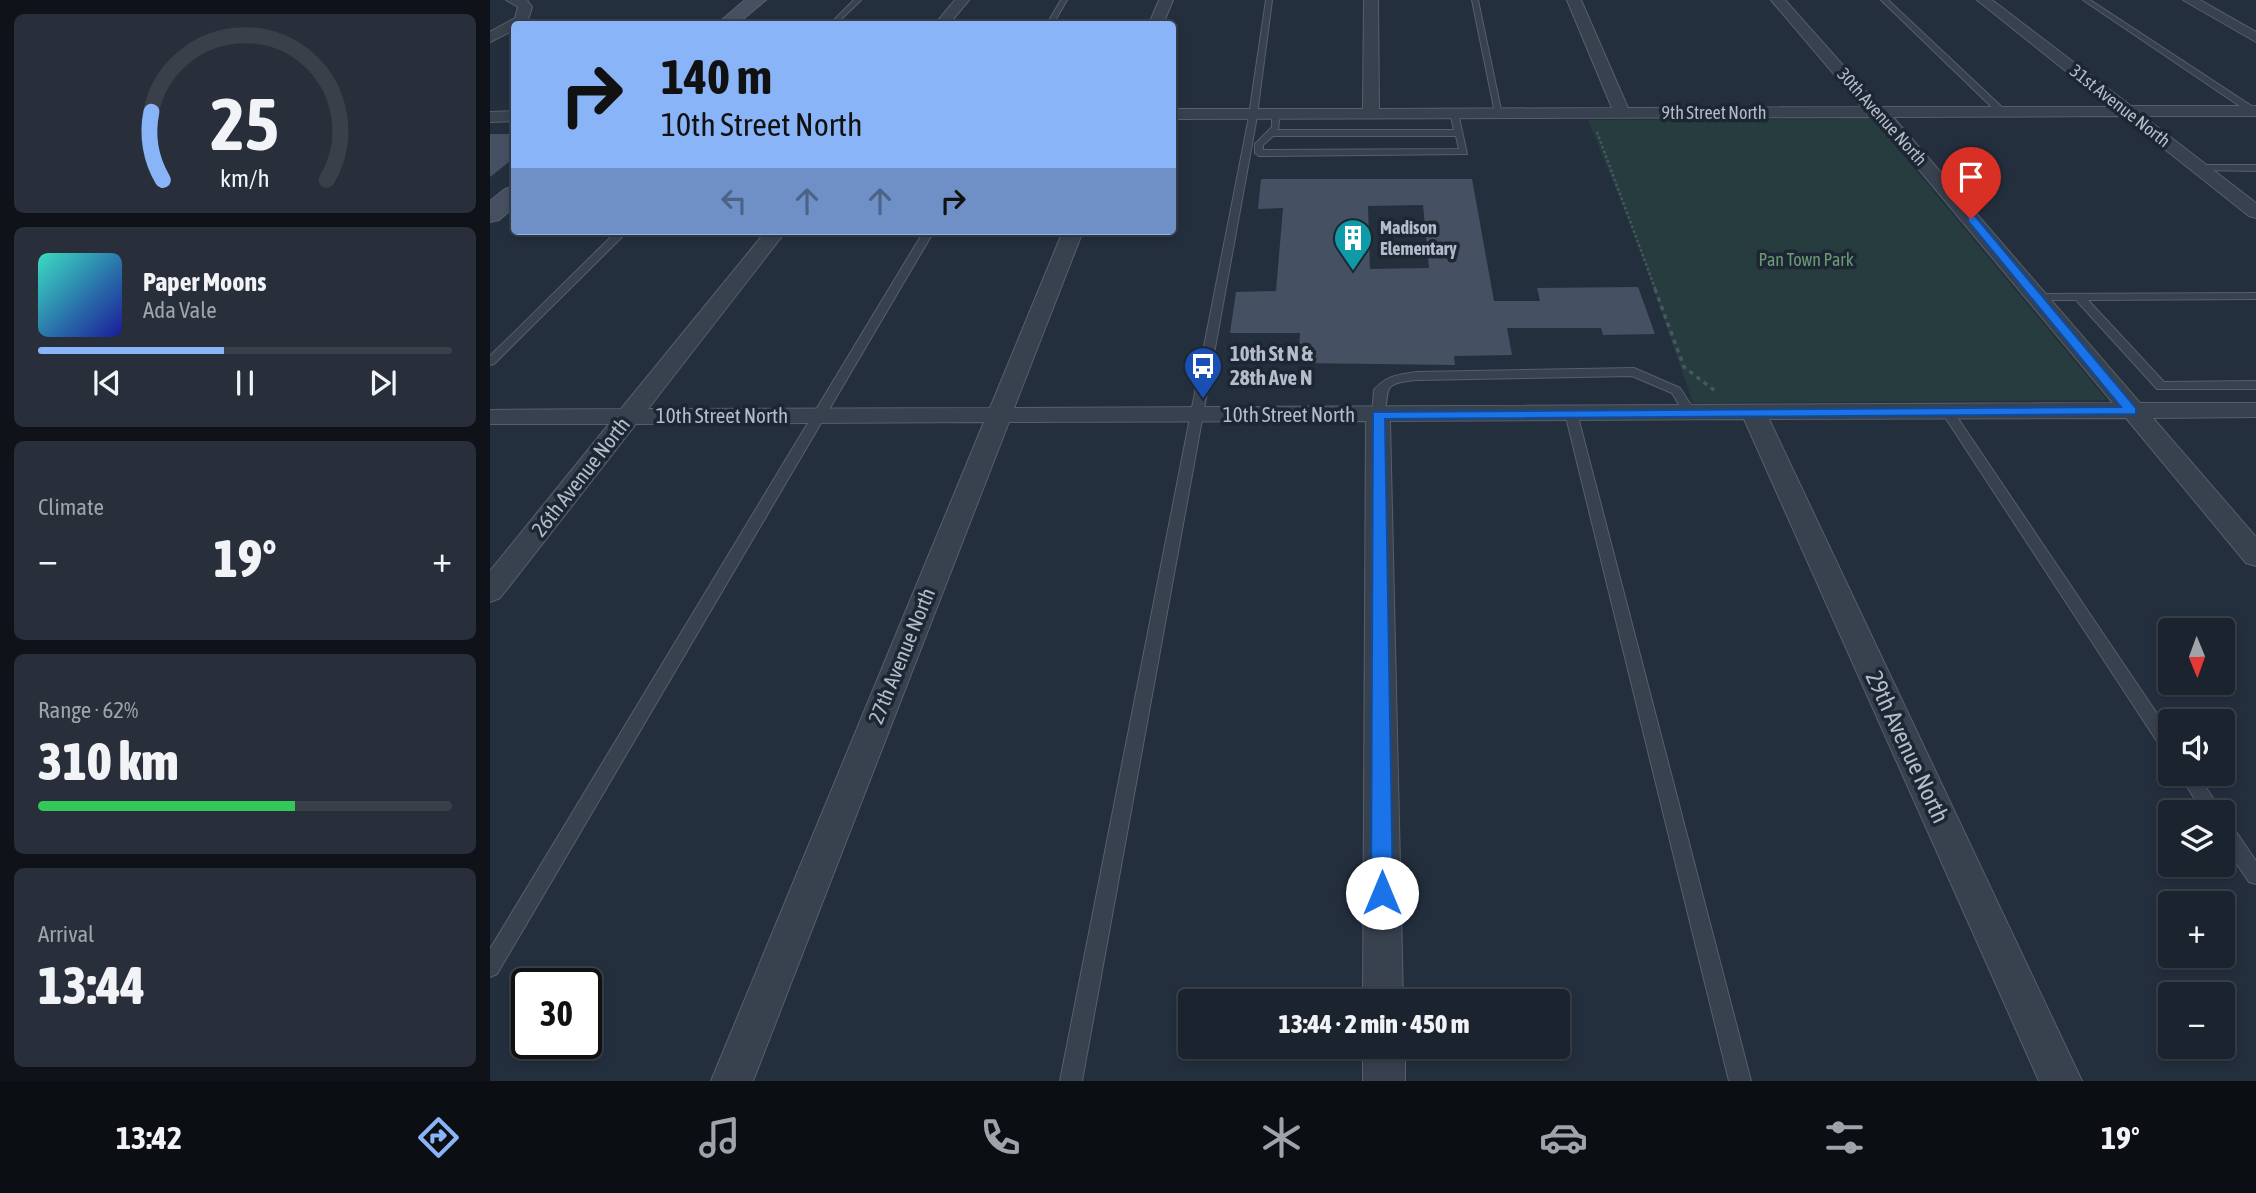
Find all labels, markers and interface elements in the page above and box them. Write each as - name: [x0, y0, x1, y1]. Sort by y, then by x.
- text: 140 m: [661, 48, 772, 104]
- icon: right: [546, 49, 637, 140]
- street label: 31st Avenue North: [2066, 60, 2175, 151]
- street label: 30th Avenue North: [1833, 64, 1932, 170]
- text: 25: [211, 82, 279, 165]
- street label: 9th Street North: [1662, 102, 1766, 123]
- text: 10th Street North: [661, 106, 863, 143]
- pin: [1941, 147, 2001, 219]
- icon: arrive: [1952, 158, 1990, 196]
- text: km/h: [220, 164, 270, 192]
- icon: left: [715, 182, 753, 220]
- icon: ahead: [788, 182, 826, 220]
- icon: ahead: [861, 182, 899, 220]
- icon: right: [934, 182, 972, 220]
- building icon: Madison Elementary: [1332, 217, 1374, 272]
- place label: Madison Elementary: [1380, 217, 1457, 259]
- park label: Pan Town Park: [1758, 249, 1854, 270]
- text: Paper Moons: [143, 267, 266, 297]
- text: Ada Vale: [143, 297, 217, 323]
- place label: 10th St N & 28th Ave N: [1230, 341, 1314, 389]
- bus stop icon: 10th St N & 28th Ave N: [1182, 345, 1224, 400]
- icon: previous: [88, 364, 126, 402]
- icon: pause: [226, 364, 264, 402]
- icon: next: [364, 364, 402, 402]
- street label: 10th Street North: [1223, 402, 1355, 426]
- street label: 10th Street North: [656, 403, 788, 427]
- street label: 26th Avenue North: [526, 412, 634, 541]
- text: Climate: [38, 494, 104, 520]
- text: 19°: [213, 528, 277, 588]
- text: −: [38, 537, 58, 580]
- text: +: [432, 537, 452, 580]
- street label: 27th Avenue North: [863, 584, 939, 727]
- north arrow: [2158, 618, 2235, 695]
- map controls: [2158, 618, 2235, 1059]
- street label: 29th Avenue North: [1860, 666, 1955, 827]
- text: Range · 62%: [38, 697, 138, 723]
- button: sound: [2158, 709, 2235, 786]
- text: 310 km: [38, 731, 179, 791]
- button: layers: [2158, 800, 2235, 877]
- position arrow: [1345, 856, 1419, 930]
- button: +: [2158, 891, 2235, 968]
- text: Arrival: [38, 921, 94, 947]
- text: 13:44: [38, 955, 145, 1015]
- speed limit sign: 30: [511, 968, 602, 1059]
- button: −: [2158, 982, 2235, 1059]
- text: 13:44 · 2 min · 450 m: [1279, 1009, 1469, 1039]
- icon: directions: [414, 1113, 463, 1162]
- icon: music: [695, 1113, 744, 1162]
- icon: phone: [976, 1113, 1025, 1162]
- icon: climate: [1257, 1113, 1306, 1162]
- icon: car: [1539, 1113, 1588, 1162]
- icon: filters: [1820, 1113, 1869, 1162]
- text: 13:42: [116, 1119, 182, 1156]
- text: 19°: [2101, 1119, 2140, 1156]

